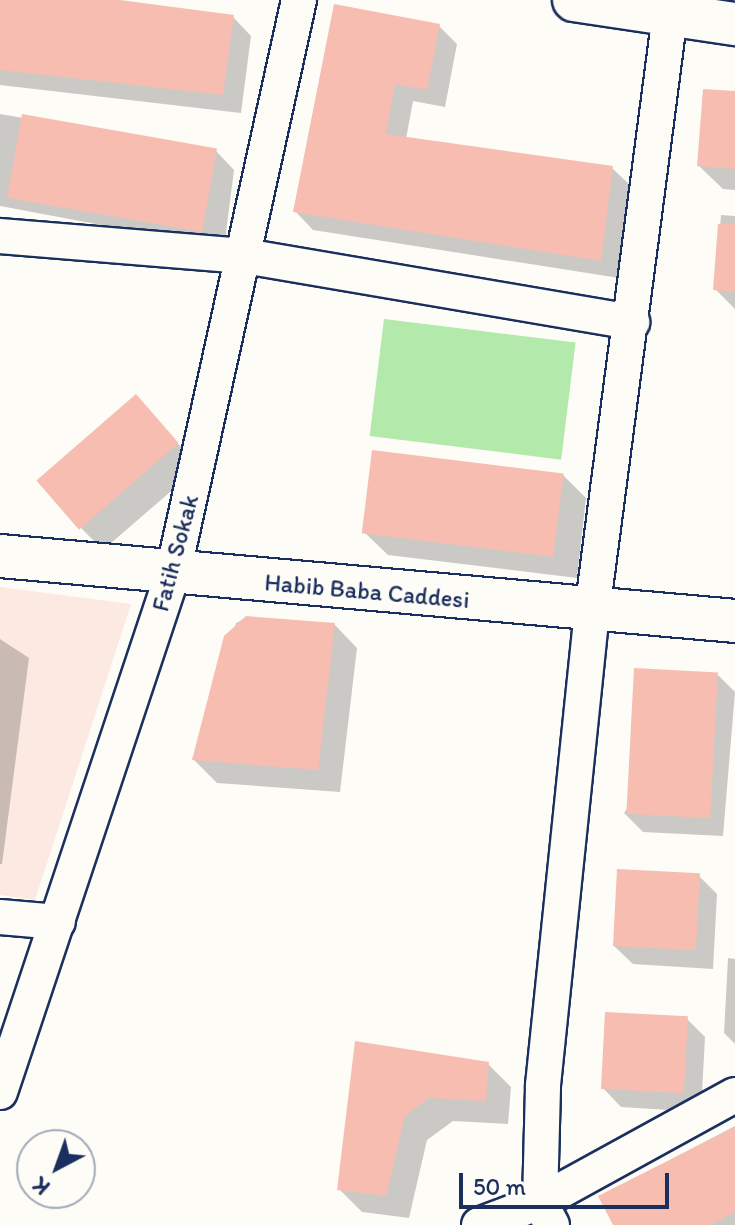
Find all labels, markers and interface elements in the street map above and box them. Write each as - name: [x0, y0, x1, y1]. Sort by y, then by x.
- street label: Fatih Sokak: [146, 492, 204, 614]
- street label: Habib Baba Caddesi: [263, 568, 471, 614]
- north arrow: [16, 1129, 96, 1209]
- scale bar: [463, 1157, 673, 1207]
- text: K: [27, 1171, 55, 1201]
- text: 50 m: [473, 1172, 526, 1201]

